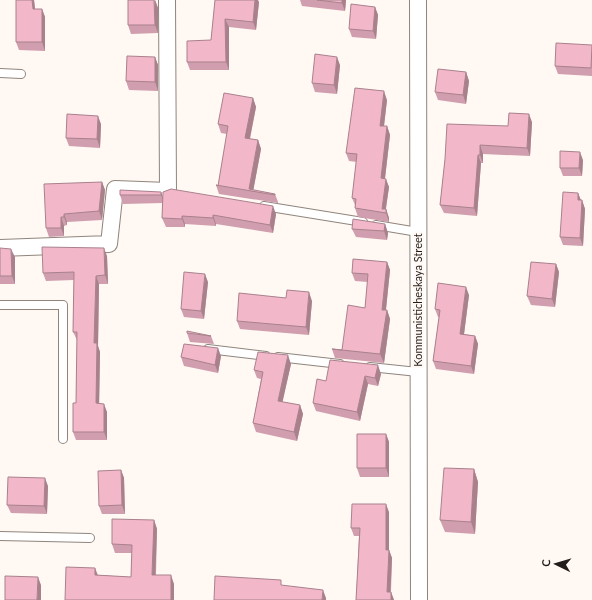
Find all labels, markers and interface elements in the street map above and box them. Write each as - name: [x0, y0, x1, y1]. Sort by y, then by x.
- street label: Kommunisticheskaya Street: [411, 233, 424, 367]
- north arrow: [536, 544, 576, 584]
- text: С: [539, 558, 552, 567]

